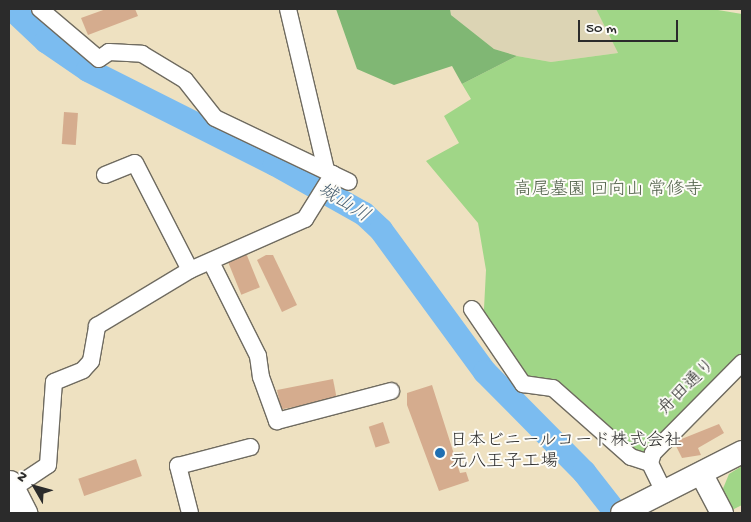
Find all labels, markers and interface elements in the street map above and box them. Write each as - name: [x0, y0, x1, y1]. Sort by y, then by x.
- scale bar: [581, 10, 681, 42]
- text: 50 m: [586, 20, 617, 38]
- water label: 城山川: [313, 179, 373, 229]
- park label: 高尾墓園 回向山 常修寺: [514, 180, 702, 202]
- street label: 舟田通り: [655, 355, 721, 421]
- place label: 日本ビニールコード株式会社 元八王子工場: [450, 432, 684, 474]
- marker: 日本ビニールコード株式会社 元八王子工場: [434, 447, 446, 459]
- north arrow: [10, 462, 60, 512]
- text: N: [13, 469, 32, 486]

